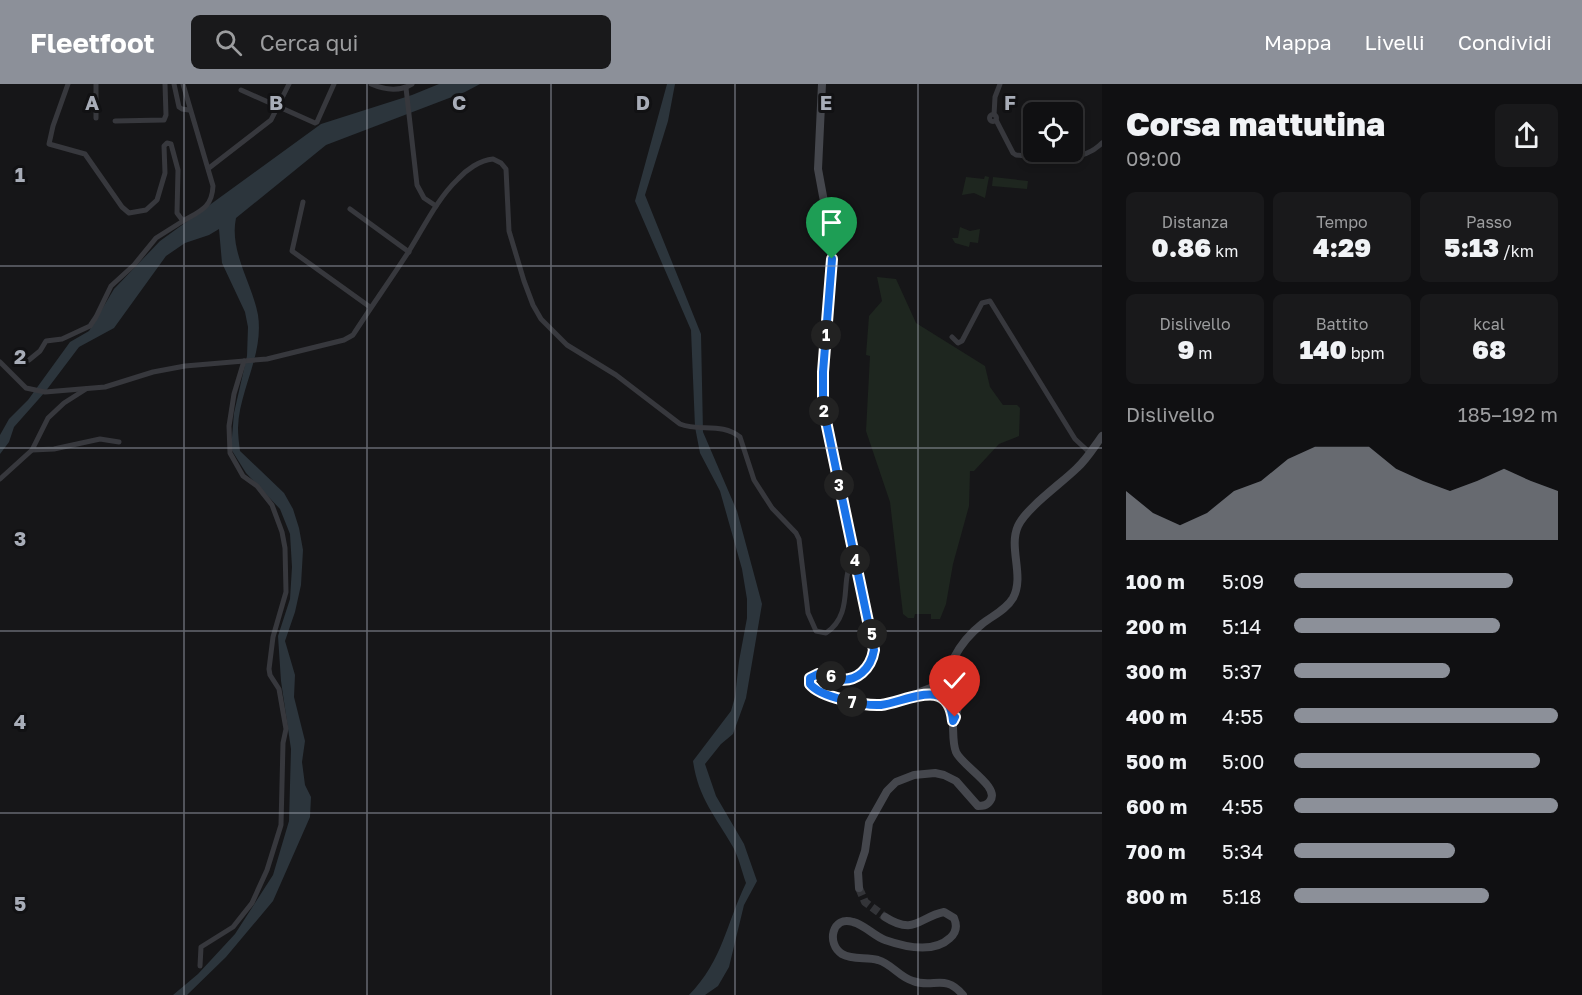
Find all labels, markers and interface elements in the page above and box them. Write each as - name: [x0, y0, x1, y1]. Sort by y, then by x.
- search box: [191, 15, 611, 69]
- text: Fleetfoot: [30, 26, 155, 59]
- icon: search: [212, 26, 245, 59]
- text: Cerca qui: [260, 29, 359, 56]
- text: Mappa: [1264, 29, 1332, 55]
- text: Livelli: [1365, 29, 1425, 55]
- text: Condividi: [1458, 29, 1552, 55]
- text: A: [85, 90, 99, 114]
- text: B: [269, 90, 283, 114]
- text: C: [452, 90, 466, 114]
- text: D: [636, 90, 650, 114]
- text: E: [820, 90, 832, 114]
- text: F: [1004, 90, 1016, 114]
- map controls: [1023, 102, 1083, 162]
- button: locate: [1023, 102, 1083, 162]
- text: Corsa mattutina: [1126, 104, 1385, 143]
- button: share: [1495, 104, 1558, 167]
- text: 09:00: [1126, 146, 1181, 170]
- text: 1: [15, 162, 25, 186]
- pin: [806, 197, 857, 259]
- icon: arrive: [815, 206, 848, 239]
- text: Distanza: [1162, 212, 1228, 232]
- text: Tempo: [1316, 212, 1368, 232]
- text: Passo: [1466, 212, 1512, 232]
- text: 0.86: [1152, 232, 1211, 263]
- text: 4:29: [1313, 232, 1371, 263]
- text: 5:13: [1444, 232, 1499, 263]
- text: km: [1211, 241, 1238, 261]
- text: /km: [1499, 241, 1534, 261]
- text: Dislivello: [1160, 314, 1230, 334]
- text: Battito: [1316, 314, 1368, 334]
- text: kcal: [1473, 314, 1505, 334]
- pin: 1: [811, 320, 841, 350]
- text: 1: [822, 325, 830, 345]
- text: 9: [1177, 334, 1194, 365]
- text: 140: [1299, 334, 1347, 365]
- text: 68: [1472, 334, 1506, 365]
- text: m: [1194, 343, 1213, 363]
- text: bpm: [1347, 343, 1385, 363]
- text: 2: [14, 344, 26, 368]
- pin: 2: [809, 396, 839, 426]
- text: 2: [819, 401, 829, 421]
- text: Dislivello: [1126, 402, 1215, 426]
- text: 185–192 m: [1458, 402, 1558, 426]
- pin: 3: [824, 470, 854, 500]
- text: 3: [834, 475, 844, 495]
- text: 3: [14, 526, 26, 550]
- pin: 4: [840, 545, 870, 575]
- text: 4: [850, 550, 860, 570]
- text: 100 m: [1126, 569, 1185, 593]
- text: 5:09: [1222, 569, 1264, 593]
- text: 200 m: [1126, 614, 1187, 638]
- text: 5:14: [1222, 614, 1262, 638]
- pin: 5: [857, 619, 887, 649]
- text: 5: [867, 624, 877, 644]
- pin: [929, 655, 980, 717]
- text: 300 m: [1126, 659, 1187, 683]
- text: 5:37: [1222, 659, 1262, 683]
- pin: 6: [816, 661, 846, 691]
- icon: check: [938, 664, 971, 697]
- text: 6: [826, 666, 836, 686]
- pin: 7: [837, 687, 867, 717]
- text: 7: [848, 692, 856, 712]
- text: 400 m: [1126, 704, 1187, 728]
- text: 4:55: [1222, 704, 1263, 728]
- text: 4: [14, 709, 26, 733]
- text: 500 m: [1126, 749, 1187, 773]
- text: 5:00: [1222, 749, 1264, 773]
- text: 600 m: [1126, 794, 1187, 818]
- text: 4:55: [1222, 794, 1263, 818]
- text: 700 m: [1126, 839, 1185, 863]
- text: 5:34: [1222, 839, 1264, 863]
- text: 800 m: [1126, 884, 1187, 908]
- text: 5:18: [1222, 884, 1262, 908]
- text: 5: [14, 891, 26, 915]

